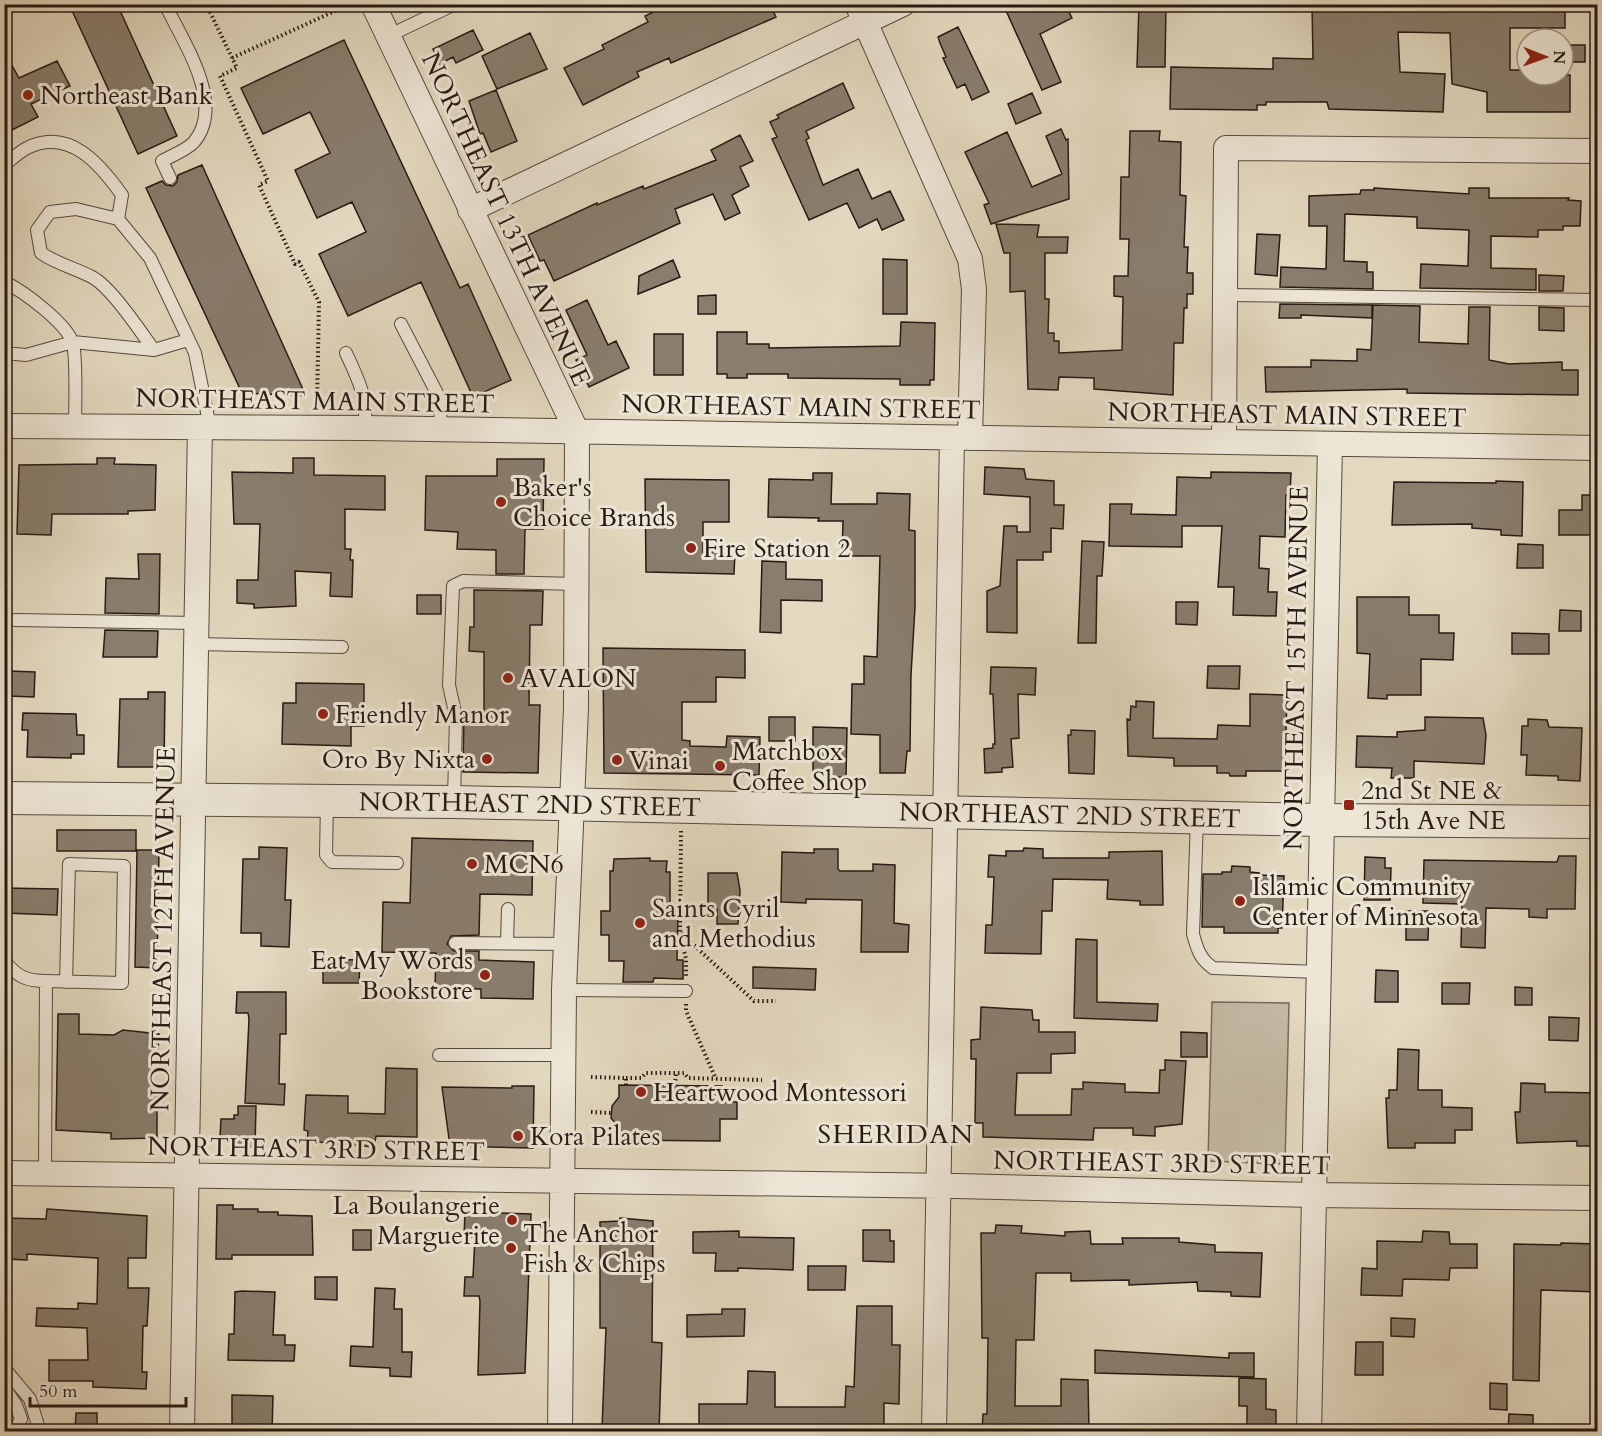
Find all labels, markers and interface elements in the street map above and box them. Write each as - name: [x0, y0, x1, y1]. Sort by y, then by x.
- north arrow: [1515, 27, 1575, 87]
- street label: NORTHEAST 13TH AVENUE: [413, 46, 599, 392]
- text: N: [1548, 50, 1570, 64]
- place label: Northeast Bank: [40, 78, 213, 113]
- marker: Northeast Bank: [21, 88, 35, 102]
- street label: NORTHEAST MAIN STREET: [135, 380, 495, 422]
- street label: NORTHEAST MAIN STREET: [621, 386, 981, 428]
- street label: NORTHEAST MAIN STREET: [1107, 394, 1467, 436]
- place label: Baker's Choice Brands: [513, 470, 675, 535]
- street label: NORTHEAST 15TH AVENUE: [1275, 485, 1317, 851]
- marker: Baker's Choice Brands: [494, 495, 508, 509]
- place label: Fire Station 2: [703, 531, 851, 566]
- marker: Fire Station 2: [684, 541, 698, 555]
- place label: AVALON: [520, 661, 636, 696]
- marker: AVALON: [501, 671, 515, 685]
- place label: Friendly Manor: [335, 697, 509, 732]
- marker: Friendly Manor: [316, 707, 330, 721]
- place label: Matchbox Coffee Shop: [732, 734, 867, 799]
- place label: Oro By Nixta: [322, 742, 475, 777]
- place label: Vinai: [629, 743, 689, 778]
- street label: NORTHEAST 12TH AVENUE: [142, 746, 184, 1112]
- marker: Oro By Nixta: [480, 752, 494, 766]
- marker: Vinai: [610, 753, 624, 767]
- marker: Matchbox Coffee Shop: [713, 759, 727, 773]
- place label: 2nd St NE & 15th Ave NE: [1361, 773, 1506, 838]
- street label: NORTHEAST 2ND STREET: [359, 784, 701, 825]
- street label: NORTHEAST 2ND STREET: [898, 794, 1241, 836]
- marker: 2nd St NE & 15th Ave NE: [1342, 798, 1356, 812]
- place label: MCN6: [484, 847, 564, 882]
- marker: MCN6: [465, 857, 479, 871]
- place label: Islamic Community Center of Minnesota: [1252, 869, 1479, 934]
- place label: Saints Cyril and Methodius: [652, 891, 816, 956]
- marker: Islamic Community Center of Minnesota: [1233, 894, 1247, 908]
- marker: Saints Cyril and Methodius: [633, 916, 647, 930]
- place label: Eat My Words Bookstore: [311, 943, 473, 1008]
- marker: Eat My Words Bookstore: [478, 968, 492, 982]
- place label: Heartwood Montessori: [653, 1075, 907, 1110]
- marker: Heartwood Montessori: [634, 1085, 648, 1099]
- district label: SHERIDAN: [818, 1116, 974, 1153]
- place label: Kora Pilates: [530, 1119, 660, 1154]
- street label: NORTHEAST 3RD STREET: [147, 1129, 485, 1169]
- marker: Kora Pilates: [511, 1129, 525, 1143]
- street label: NORTHEAST 3RD STREET: [993, 1143, 1331, 1183]
- place label: La Boulangerie Marguerite: [332, 1188, 500, 1253]
- marker: La Boulangerie Marguerite: [505, 1213, 519, 1227]
- place label: The Anchor Fish & Chips: [523, 1216, 665, 1281]
- marker: The Anchor Fish & Chips: [504, 1241, 518, 1255]
- scale bar: [30, 1370, 186, 1408]
- text: 50 m: [39, 1379, 78, 1404]

